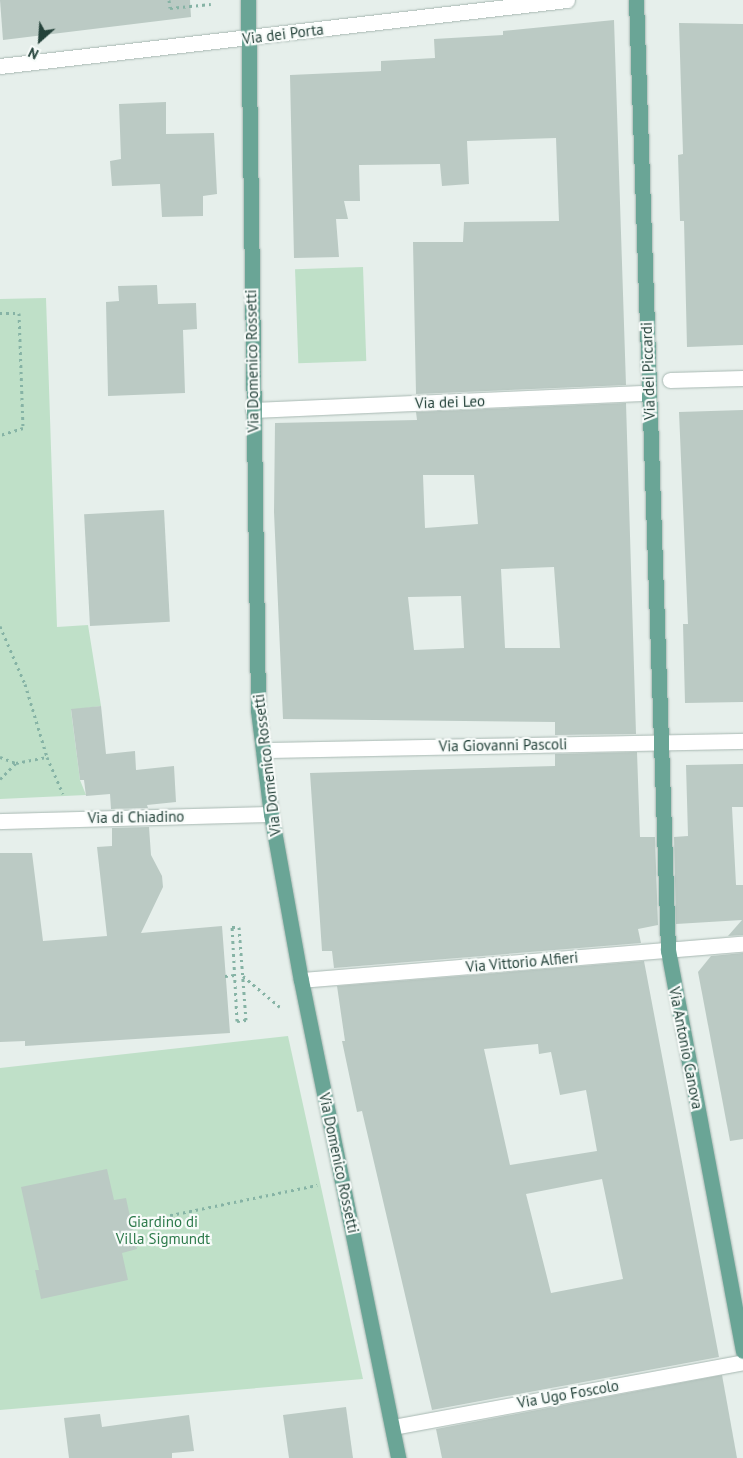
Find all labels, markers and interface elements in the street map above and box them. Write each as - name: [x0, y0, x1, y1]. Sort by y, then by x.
- north arrow: [15, 15, 65, 65]
- street label: Via dei Porta: [241, 20, 325, 48]
- text: N: [25, 43, 42, 64]
- street label: Via Domenico Rossetti: [242, 289, 262, 433]
- street label: Via dei Piccardi: [637, 322, 659, 420]
- street label: Via dei Leo: [415, 392, 485, 412]
- street label: Via Domenico Rossetti: [249, 693, 285, 837]
- street label: Via Giovanni Pascoli: [439, 735, 567, 755]
- street label: Via di Chiadino: [88, 807, 184, 827]
- street label: Via Vittorio Alfieri: [465, 948, 579, 976]
- street label: Via Antonio Canova: [665, 985, 707, 1111]
- street label: Via Domenico Rossetti: [315, 1091, 363, 1235]
- park label: Giardino di Villa Sigmundt: [116, 1212, 210, 1247]
- street label: Via Ugo Foscolo: [516, 1376, 620, 1412]

